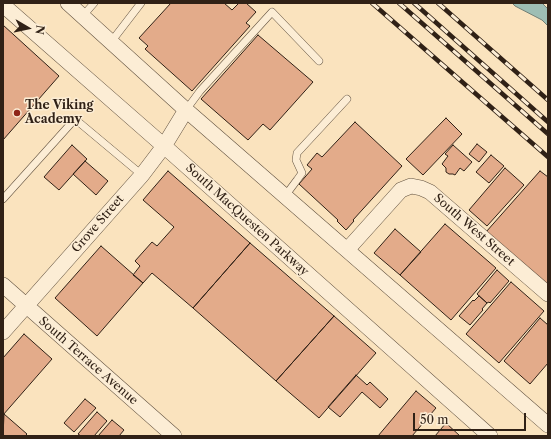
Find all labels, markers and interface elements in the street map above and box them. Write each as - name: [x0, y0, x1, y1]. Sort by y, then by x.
- north arrow: [8, 8, 48, 48]
- text: N: [32, 24, 48, 36]
- place label: The Viking Academy: [25, 99, 93, 127]
- marker: The Viking Academy: [12, 108, 22, 118]
- street label: South MacQuesten Parkway: [183, 161, 311, 279]
- street label: South West Street: [431, 191, 517, 269]
- street label: Grove Street: [69, 192, 127, 256]
- street label: South Terrace Avenue: [35, 314, 141, 408]
- scale bar: [415, 405, 528, 431]
- text: 50 m: [420, 412, 449, 427]

